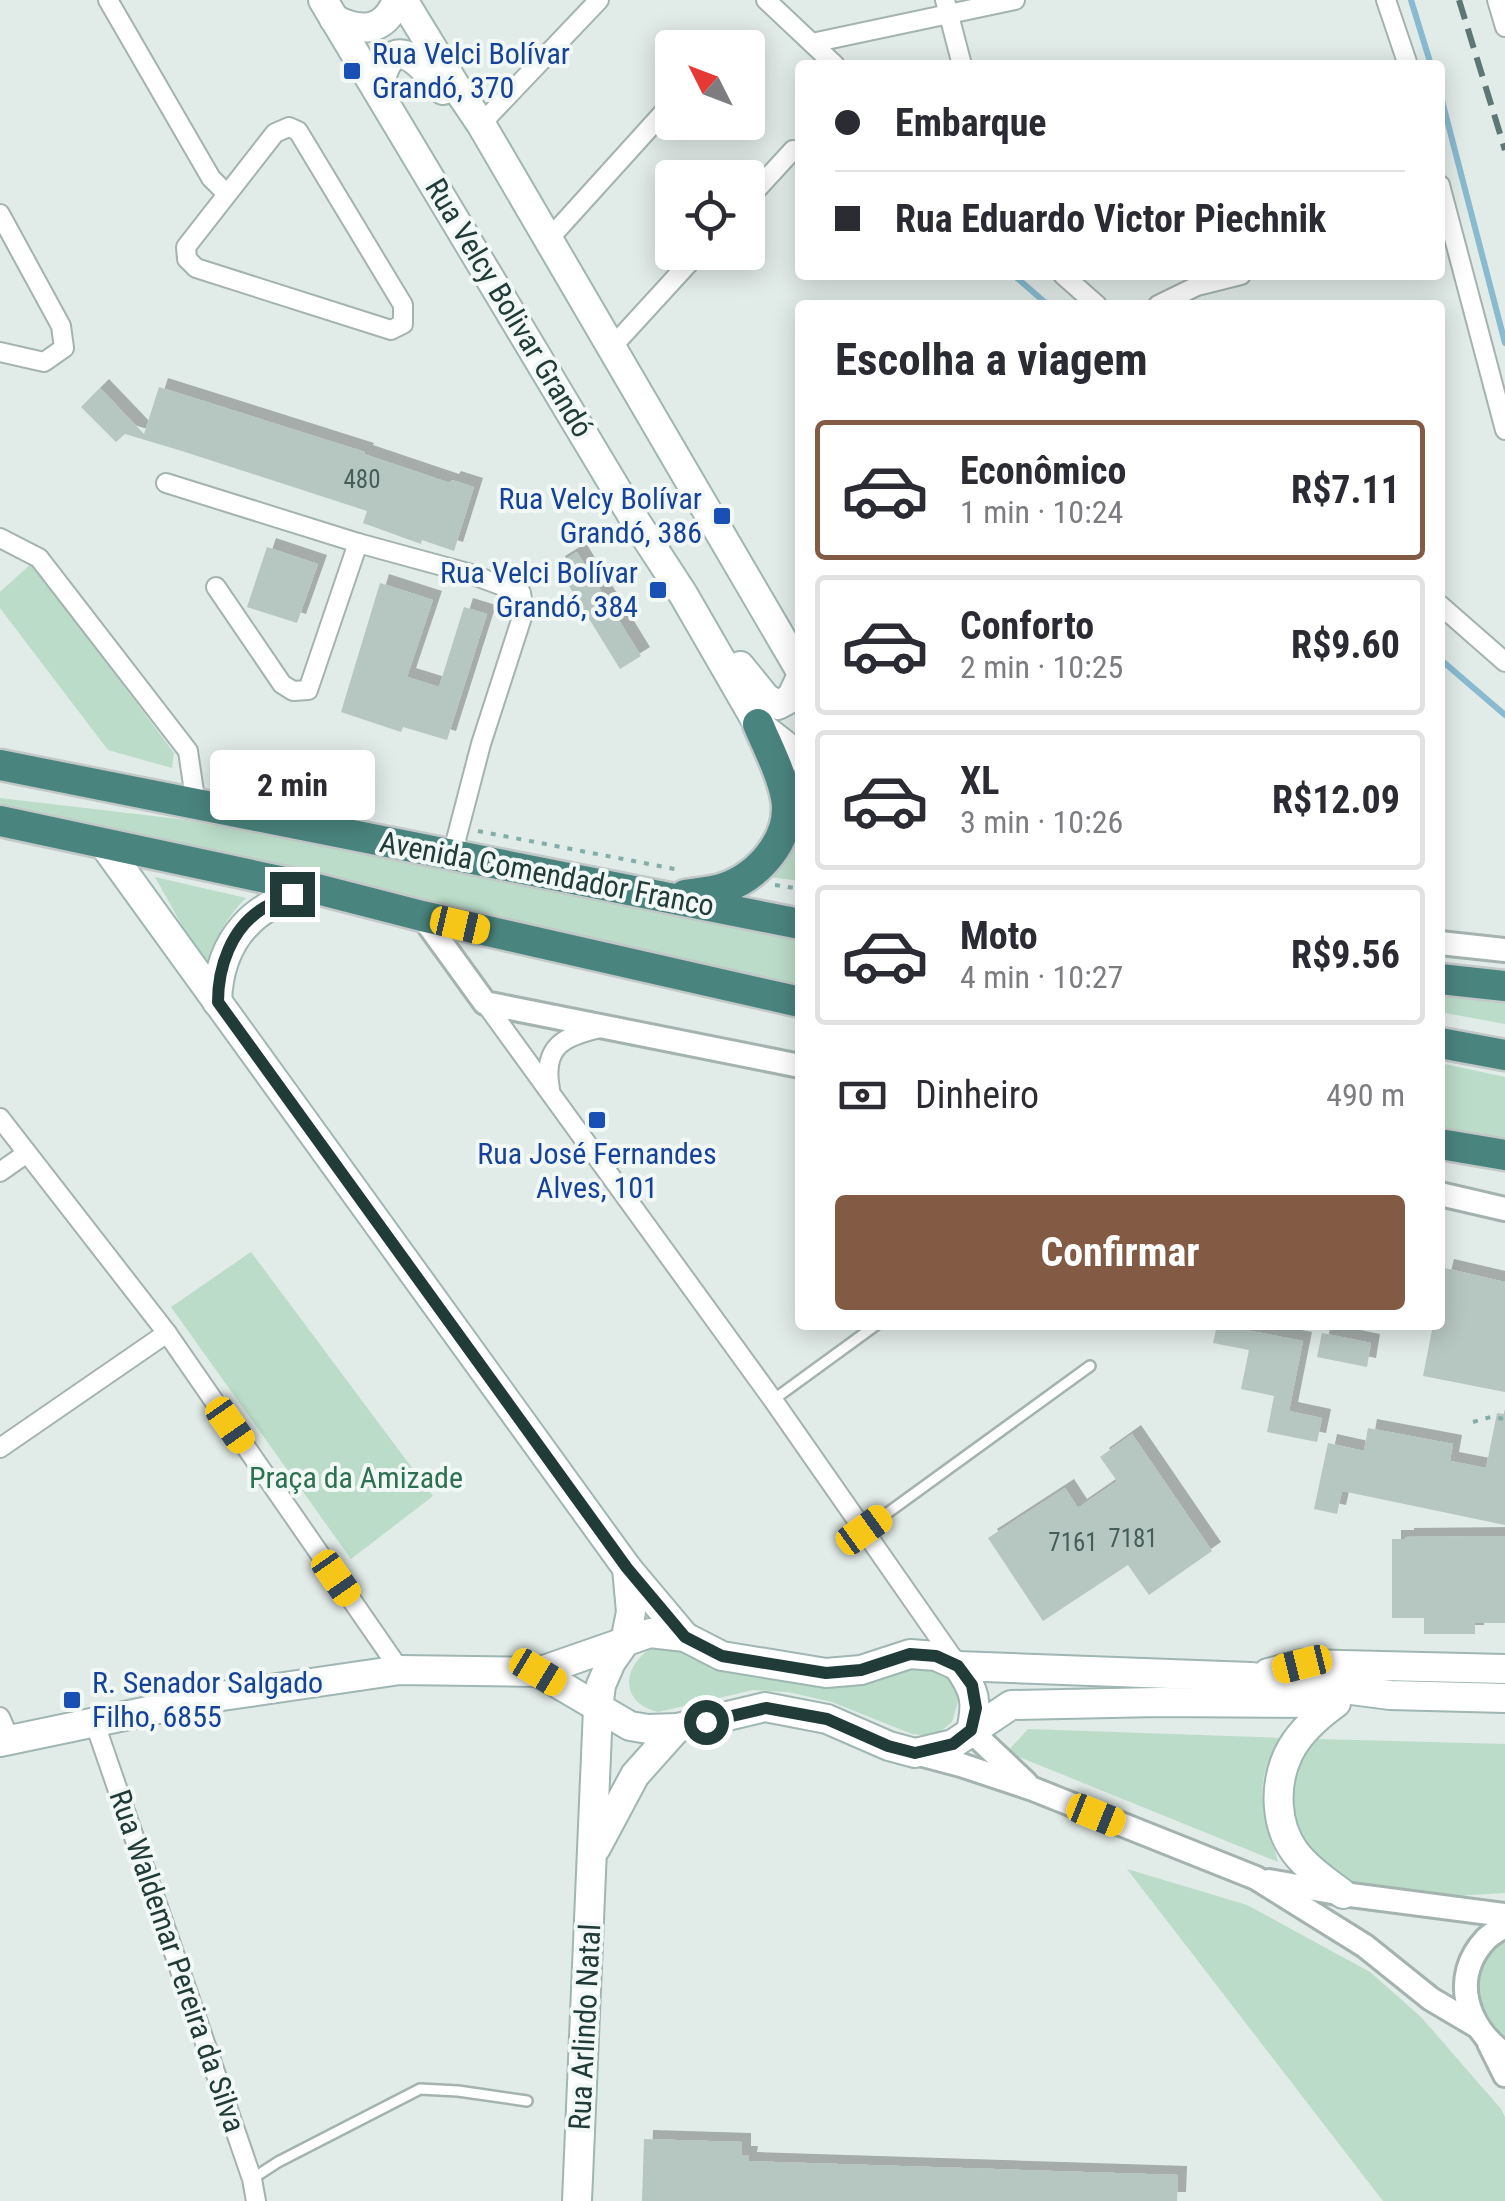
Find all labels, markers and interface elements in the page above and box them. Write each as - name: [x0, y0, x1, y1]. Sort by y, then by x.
- north arrow: [655, 30, 765, 140]
- map controls: [655, 30, 765, 270]
- place label: Rua Velci Bolívar Grandó, 370: [372, 36, 570, 105]
- marker: Rua Velci Bolívar Grandó, 370: [341, 60, 363, 82]
- text: Embarque: [895, 101, 1047, 145]
- button: locate: [655, 160, 765, 270]
- street label: Rua Velcy Bolivar Grandó: [418, 172, 600, 443]
- text: Rua Eduardo Victor Piechnik: [895, 197, 1326, 241]
- text: Escolha a viagem: [835, 333, 1148, 386]
- icon: car: [840, 445, 930, 535]
- text: Econômico: [960, 449, 1126, 493]
- house number: 480: [343, 465, 381, 494]
- text: R$7.11: [1291, 468, 1400, 512]
- place label: Rua Velcy Bolívar Grandó, 386: [498, 481, 702, 550]
- text: 1 min · 10:24: [960, 493, 1123, 531]
- marker: Rua Velcy Bolívar Grandó, 386: [711, 505, 733, 527]
- place label: Rua Velci Bolívar Grandó, 384: [440, 555, 638, 624]
- marker: Rua Velci Bolívar Grandó, 384: [647, 579, 669, 601]
- icon: car: [840, 600, 930, 690]
- text: Conforto: [960, 604, 1094, 648]
- text: R$9.60: [1291, 623, 1400, 667]
- text: 2 min · 10:25: [960, 648, 1123, 686]
- callout: 2 min: [210, 749, 374, 819]
- icon: car: [840, 755, 930, 845]
- text: XL: [960, 759, 999, 803]
- text: 2 min: [257, 766, 328, 804]
- text: R$12.09: [1272, 778, 1400, 822]
- text: 3 min · 10:26: [960, 803, 1123, 841]
- street label: Avenida Comendador Franco: [377, 824, 717, 923]
- route end: [270, 872, 315, 917]
- car: [427, 904, 493, 946]
- icon: car: [840, 910, 930, 1000]
- text: Moto: [960, 914, 1038, 958]
- text: R$9.56: [1291, 933, 1400, 977]
- text: 4 min · 10:27: [960, 958, 1123, 996]
- icon: cash: [835, 1068, 890, 1123]
- text: Dinheiro: [915, 1073, 1039, 1117]
- text: 490 m: [1326, 1076, 1405, 1114]
- marker: Rua José Fernandes Alves, 101: [586, 1109, 608, 1131]
- place label: Rua José Fernandes Alves, 101: [477, 1136, 717, 1205]
- button: Confirmar: [835, 1195, 1405, 1310]
- car: [201, 1392, 259, 1458]
- park label: Praça da Amizade: [249, 1460, 463, 1495]
- car: [831, 1500, 897, 1560]
- house number: 7181: [1108, 1524, 1158, 1553]
- house number: 7161: [1048, 1528, 1098, 1557]
- car: [307, 1545, 365, 1611]
- car: [1269, 1642, 1335, 1686]
- car: [505, 1644, 571, 1700]
- place label: R. Senador Salgado Filho, 6855: [92, 1665, 323, 1734]
- marker: R. Senador Salgado Filho, 6855: [61, 1689, 83, 1711]
- route start: [684, 1700, 729, 1745]
- street label: Rua Waldemar Pereira da Silva: [102, 1785, 253, 2137]
- car: [1063, 1790, 1129, 1840]
- street label: Rua Arlindo Natal: [562, 1923, 607, 2131]

